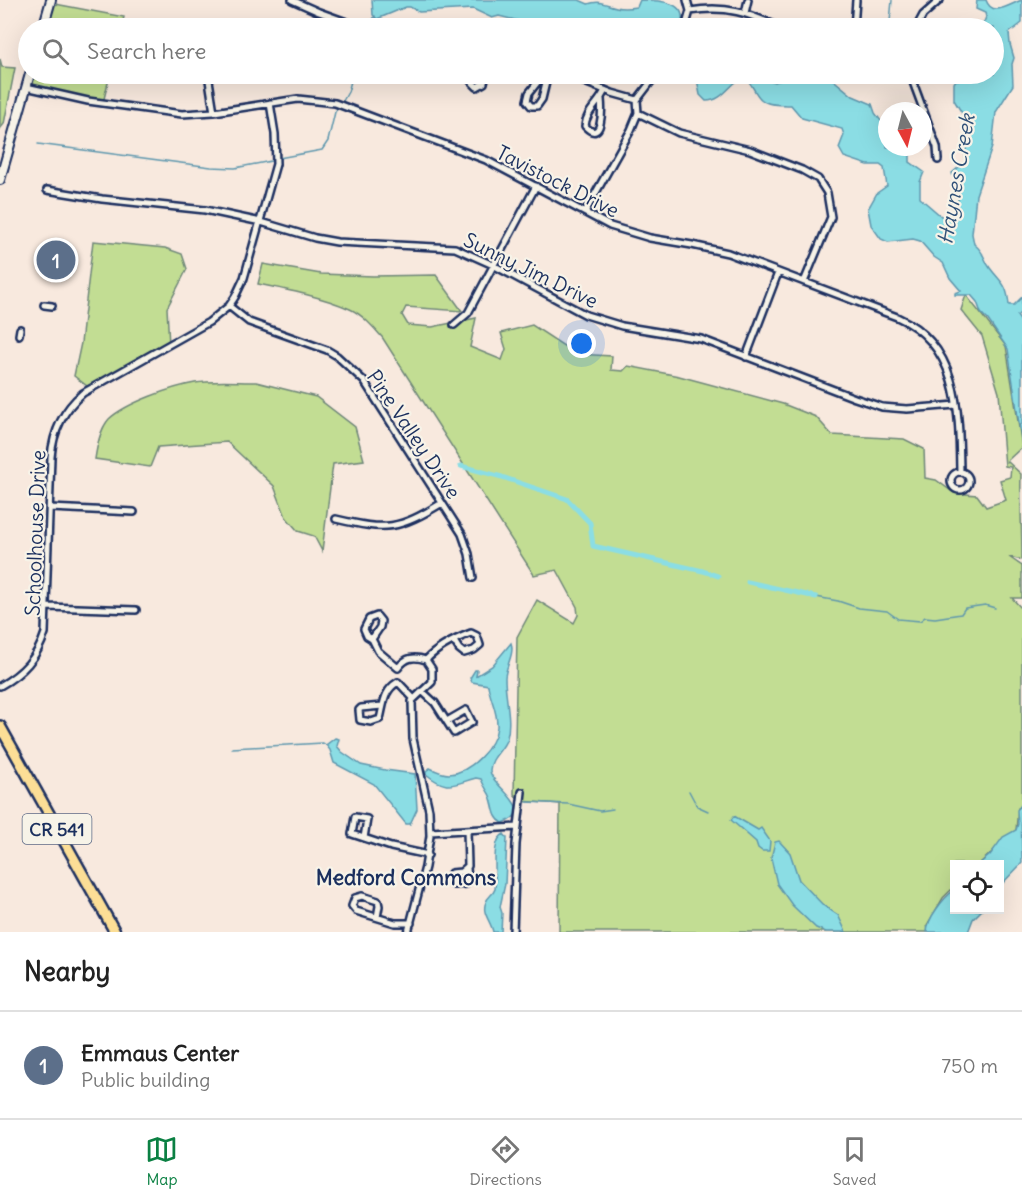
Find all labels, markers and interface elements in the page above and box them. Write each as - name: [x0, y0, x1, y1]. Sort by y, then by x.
- search box: [18, 18, 1004, 84]
- icon: search: [39, 35, 72, 68]
- text: Search here: [87, 37, 206, 65]
- north arrow: [878, 102, 932, 156]
- water label: Haynes Creek: [931, 110, 981, 246]
- street label: Tavistock Drive: [493, 139, 623, 223]
- street label: Sunny Jim Drive: [460, 227, 602, 313]
- pin: 1: [36, 238, 76, 282]
- your location: [567, 329, 596, 358]
- street label: Pine Valley Drive: [362, 365, 466, 503]
- street label: Schoolhouse Drive: [20, 450, 50, 616]
- road number: CR 541: [22, 814, 92, 844]
- map controls: [950, 860, 1004, 914]
- button: locate: [950, 860, 1004, 914]
- district label: Medford Commons: [316, 864, 497, 891]
- text: Nearby: [24, 955, 110, 988]
- text: Emmaus Center: [81, 1039, 239, 1067]
- text: 1: [40, 1053, 47, 1078]
- text: 750 m: [941, 1053, 998, 1078]
- text: Public building: [81, 1067, 210, 1092]
- tab: Map: [145, 1133, 178, 1189]
- tab: Directions: [469, 1133, 542, 1189]
- tab: Saved: [833, 1133, 877, 1189]

